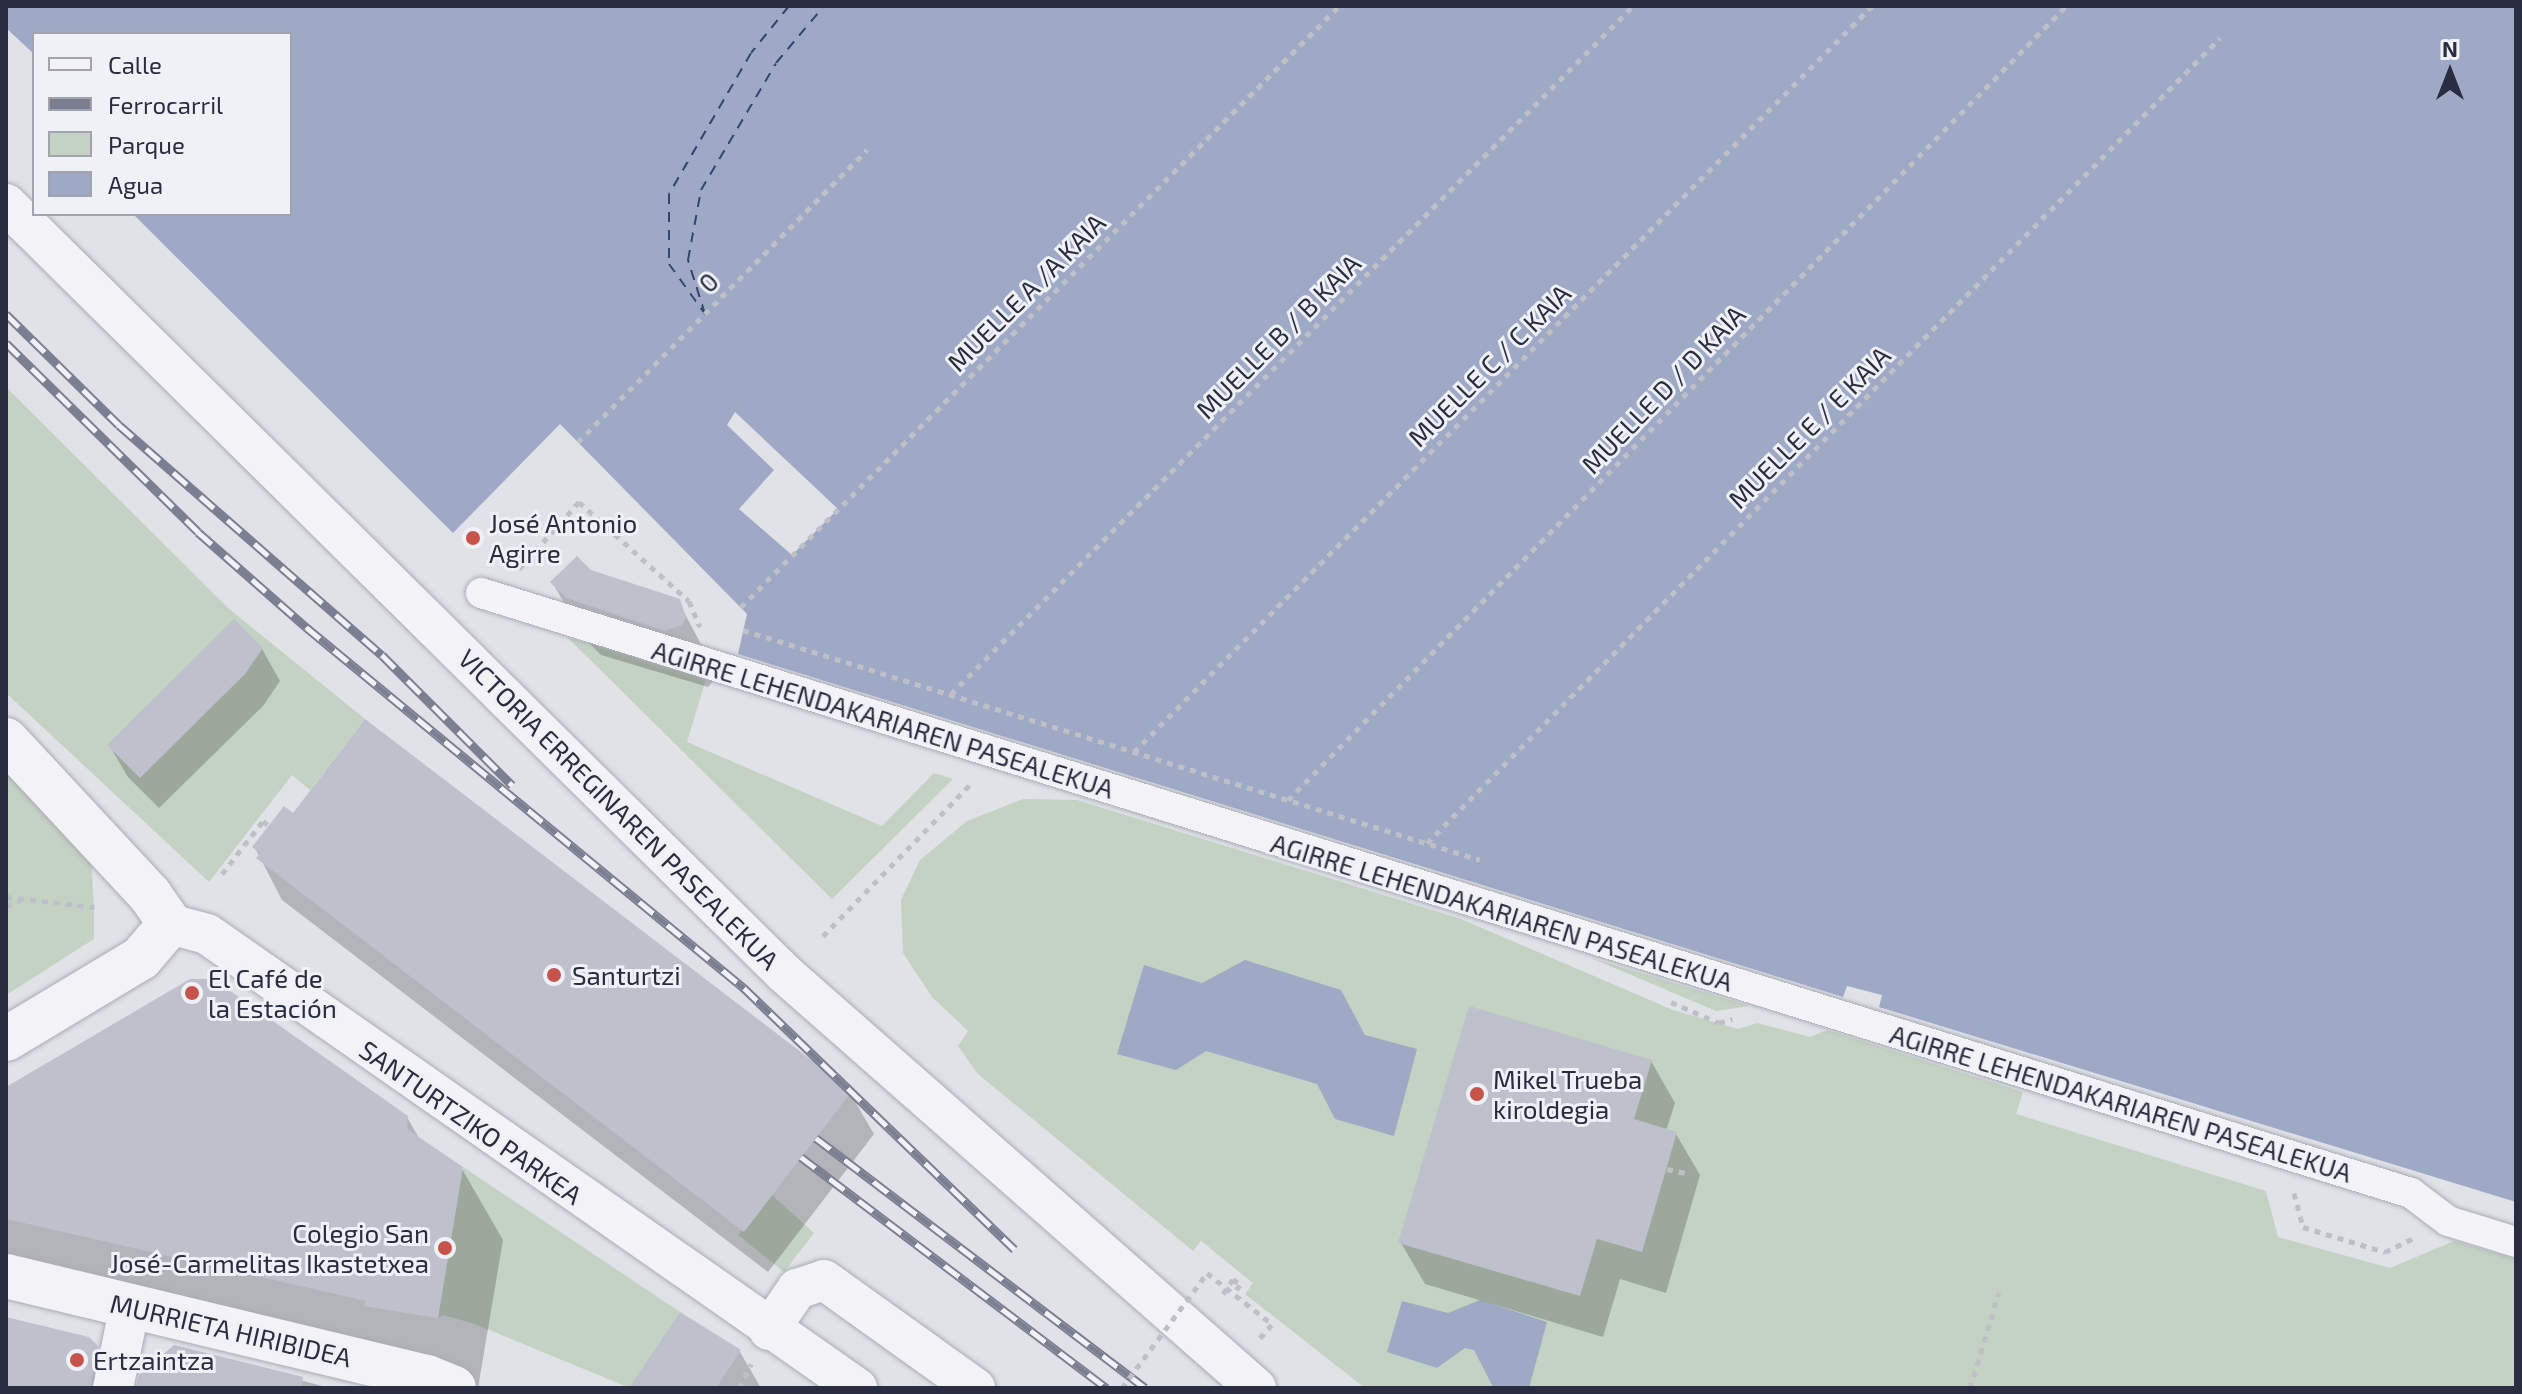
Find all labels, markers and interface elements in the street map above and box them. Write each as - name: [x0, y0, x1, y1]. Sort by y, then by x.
- legend: [32, 32, 292, 216]
- north arrow: [2410, 32, 2490, 112]
- text: N: [2442, 35, 2458, 61]
- text: Calle: [108, 50, 162, 79]
- text: Ferrocarril: [108, 90, 223, 119]
- text: Parque: [108, 130, 185, 159]
- text: Agua: [108, 170, 163, 199]
- street label: MUELLE A /A KAIA: [940, 206, 1112, 378]
- street label: MUELLE B / B KAIA: [1189, 247, 1367, 425]
- street label: 0: [691, 265, 725, 299]
- street label: MUELLE C / C KAIA: [1401, 277, 1577, 453]
- street label: MUELLE D / D KAIA: [1575, 298, 1751, 480]
- street label: MUELLE E / E KAIA: [1722, 340, 1896, 514]
- place label: José Antonio Agirre: [489, 507, 638, 568]
- marker: José Antonio Agirre: [464, 529, 482, 547]
- street label: AGIRRE LEHENDAKARIAREN PASEALEKUA: [648, 634, 1118, 804]
- street label: VICTORIA ERREGINAREN PASEALEKUA: [452, 642, 786, 976]
- street label: AGIRRE LEHENDAKARIAREN PASEALEKUA: [1267, 827, 1737, 997]
- place label: Santurtzi: [572, 959, 681, 991]
- place label: El Café de la Estación: [208, 962, 337, 1024]
- marker: Santurtzi: [543, 964, 565, 986]
- marker: El Café de la Estación: [183, 984, 201, 1002]
- street label: AGIRRE LEHENDAKARIAREN PASEALEKUA: [1886, 1018, 2356, 1188]
- street label: SANTURTZIKO PARKEA: [354, 1033, 588, 1211]
- place label: Mikel Trueba kiroldegia: [1493, 1063, 1644, 1124]
- marker: Mikel Trueba kiroldegia: [1468, 1085, 1486, 1103]
- place label: Colegio San José-Carmelitas Ikastetxea: [110, 1217, 429, 1278]
- marker: Colegio San José-Carmelitas Ikastetxea: [436, 1239, 454, 1257]
- street label: MURRIETA HIRIBIDEA: [107, 1287, 355, 1373]
- place label: Ertzaintza: [93, 1344, 214, 1376]
- marker: Ertzaintza: [68, 1351, 86, 1369]

